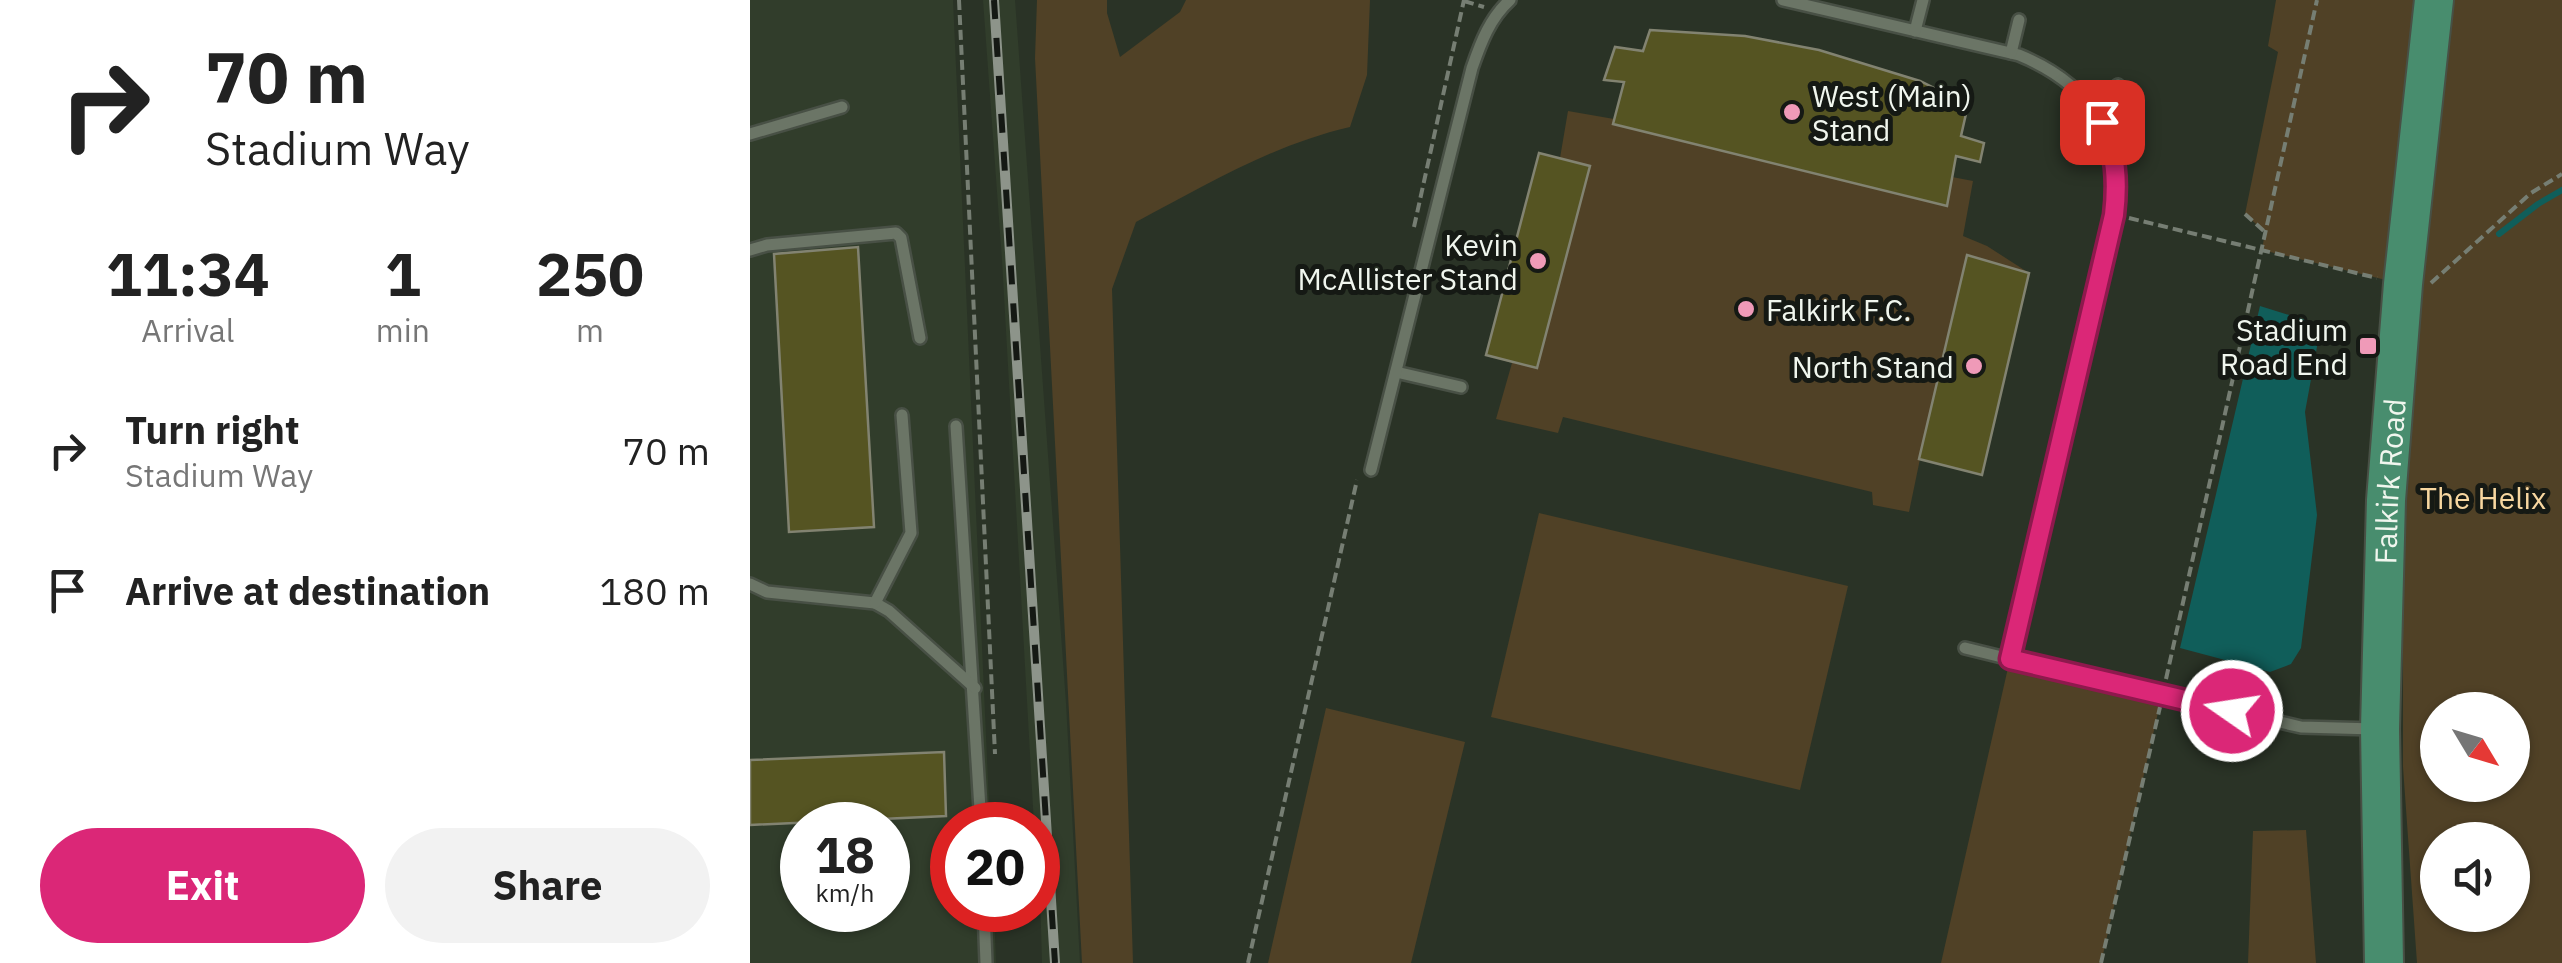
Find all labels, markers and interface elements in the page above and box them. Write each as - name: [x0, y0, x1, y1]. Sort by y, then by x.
- text: 70 m: [205, 31, 368, 122]
- icon: right: [40, 40, 170, 170]
- place label: West (Main) Stand: [1812, 76, 1972, 149]
- pin: [2060, 80, 2145, 165]
- icon: arrive: [2075, 95, 2130, 150]
- marker: West (Main) Stand: [1781, 101, 1803, 123]
- text: Stadium Way: [205, 119, 470, 177]
- place label: Kevin McAllister Stand: [1298, 225, 1518, 298]
- text: 11:34: [106, 234, 270, 313]
- text: 1: [385, 234, 421, 313]
- text: 250: [536, 234, 644, 313]
- marker: Kevin McAllister Stand: [1527, 250, 1549, 272]
- place label: Falkirk F.C.: [1766, 290, 1911, 329]
- marker: Falkirk F.C.: [1735, 298, 1757, 320]
- text: Arrival: [141, 309, 235, 351]
- text: min: [376, 309, 430, 351]
- text: m: [576, 309, 604, 351]
- place label: Stadium Road End: [2220, 310, 2348, 383]
- marker: Stadium Road End: [2357, 335, 2379, 357]
- place label: North Stand: [1792, 347, 1954, 386]
- marker: North Stand: [1963, 355, 1985, 377]
- street label: Falkirk Road: [2365, 397, 2413, 565]
- text: Turn right: [125, 405, 300, 454]
- icon: right: [40, 423, 95, 478]
- text: 70 m: [622, 426, 710, 475]
- text: Stadium Way: [125, 454, 313, 496]
- park label: The Helix: [2420, 478, 2546, 517]
- icon: arrive: [40, 563, 95, 618]
- text: Arrive at destination: [125, 566, 490, 615]
- text: 180 m: [599, 566, 710, 615]
- position arrow: [2180, 659, 2284, 763]
- north arrow: [2420, 692, 2530, 802]
- map controls: [2420, 692, 2530, 932]
- speed limit sign: 20: [930, 802, 1060, 932]
- text: 18: [815, 822, 875, 887]
- button: sound: [2420, 822, 2530, 932]
- button: Exit: [40, 828, 365, 943]
- button: Share: [385, 828, 710, 943]
- text: km/h: [816, 876, 874, 909]

